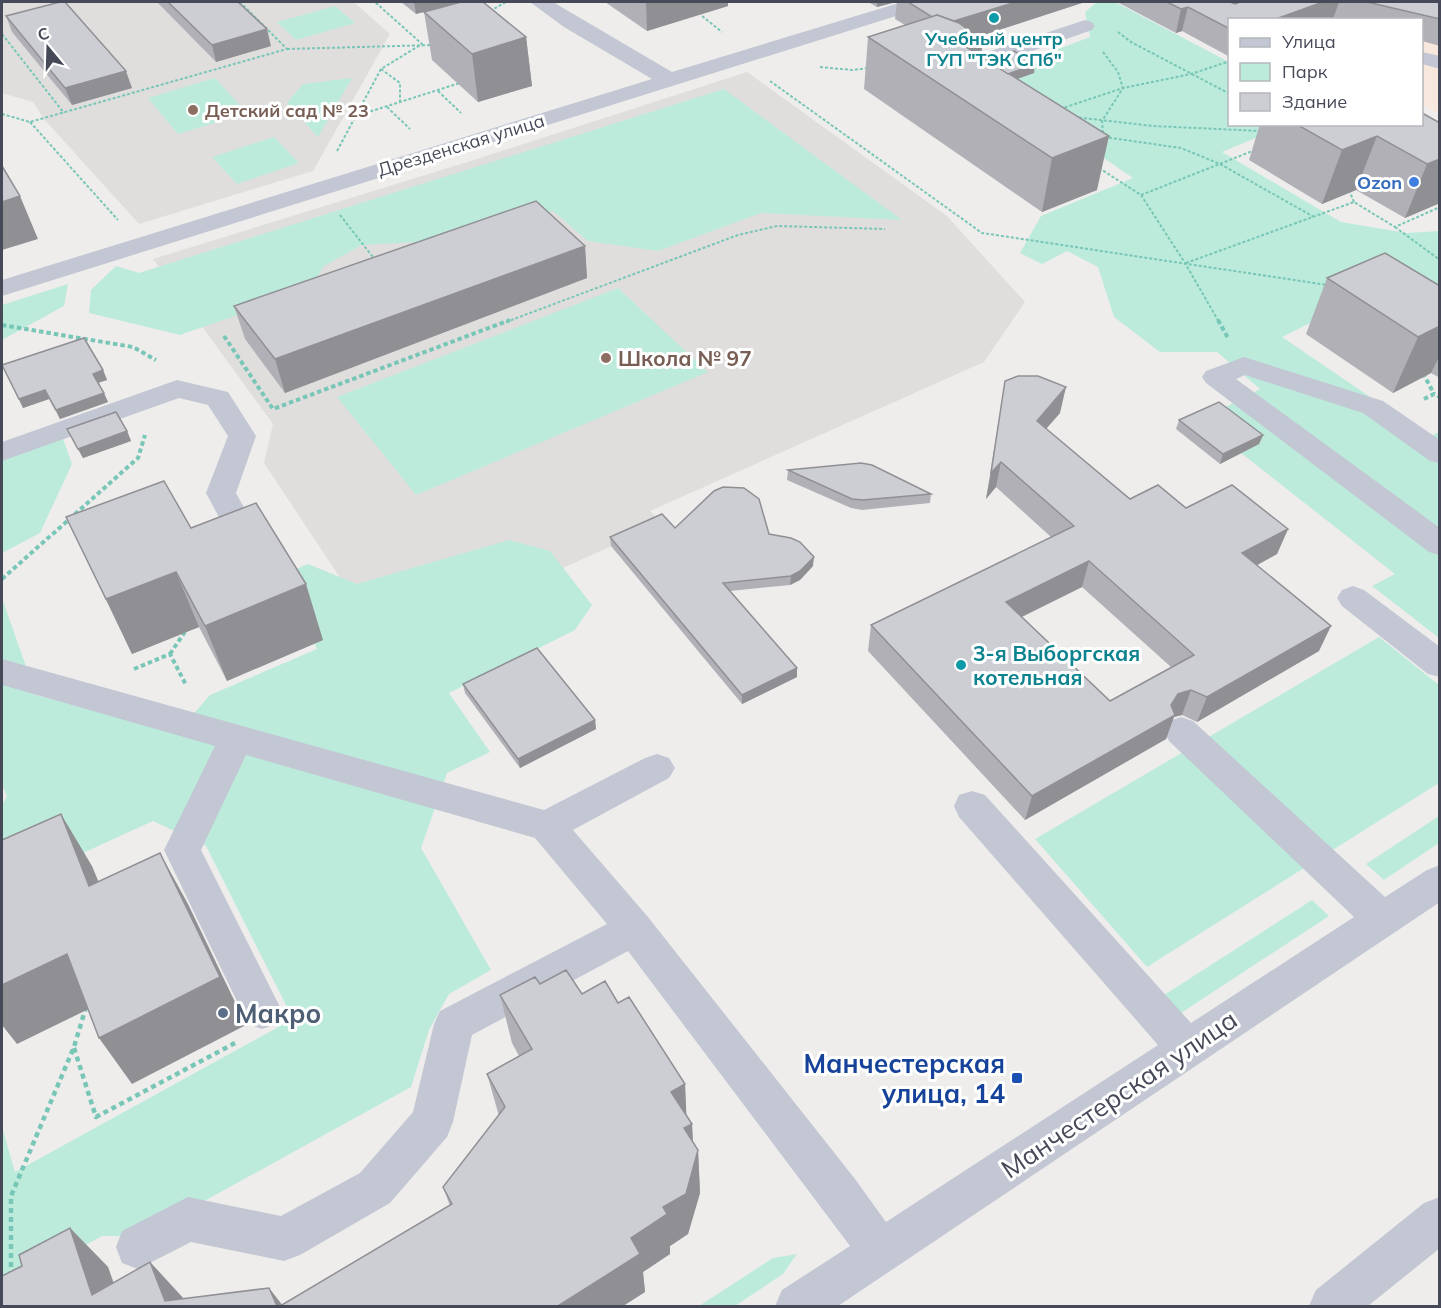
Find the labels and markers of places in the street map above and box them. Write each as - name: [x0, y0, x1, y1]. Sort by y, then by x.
- marker: Учебный центр ГУП "ТЭК СПб": [987, 11, 1001, 25]
- place label: Учебный центр ГУП "ТЭК СПб": [924, 27, 1063, 71]
- place label: Детский сад № 23: [205, 99, 369, 122]
- marker: Детский сад № 23: [186, 103, 200, 117]
- place label: Ozon: [1357, 171, 1402, 194]
- marker: Ozon: [1407, 175, 1421, 189]
- place label: Школа № 97: [618, 345, 752, 371]
- marker: Школа № 97: [599, 351, 613, 365]
- place label: 3-я Выборгская котельная: [973, 640, 1140, 690]
- marker: 3-я Выборгская котельная: [954, 658, 968, 672]
- place label: Макро: [235, 997, 321, 1030]
- marker: Макро: [216, 1006, 230, 1020]
- place label: Манчестерская улица, 14: [803, 1047, 1005, 1110]
- marker: Манчестерская улица, 14: [1010, 1071, 1024, 1085]

